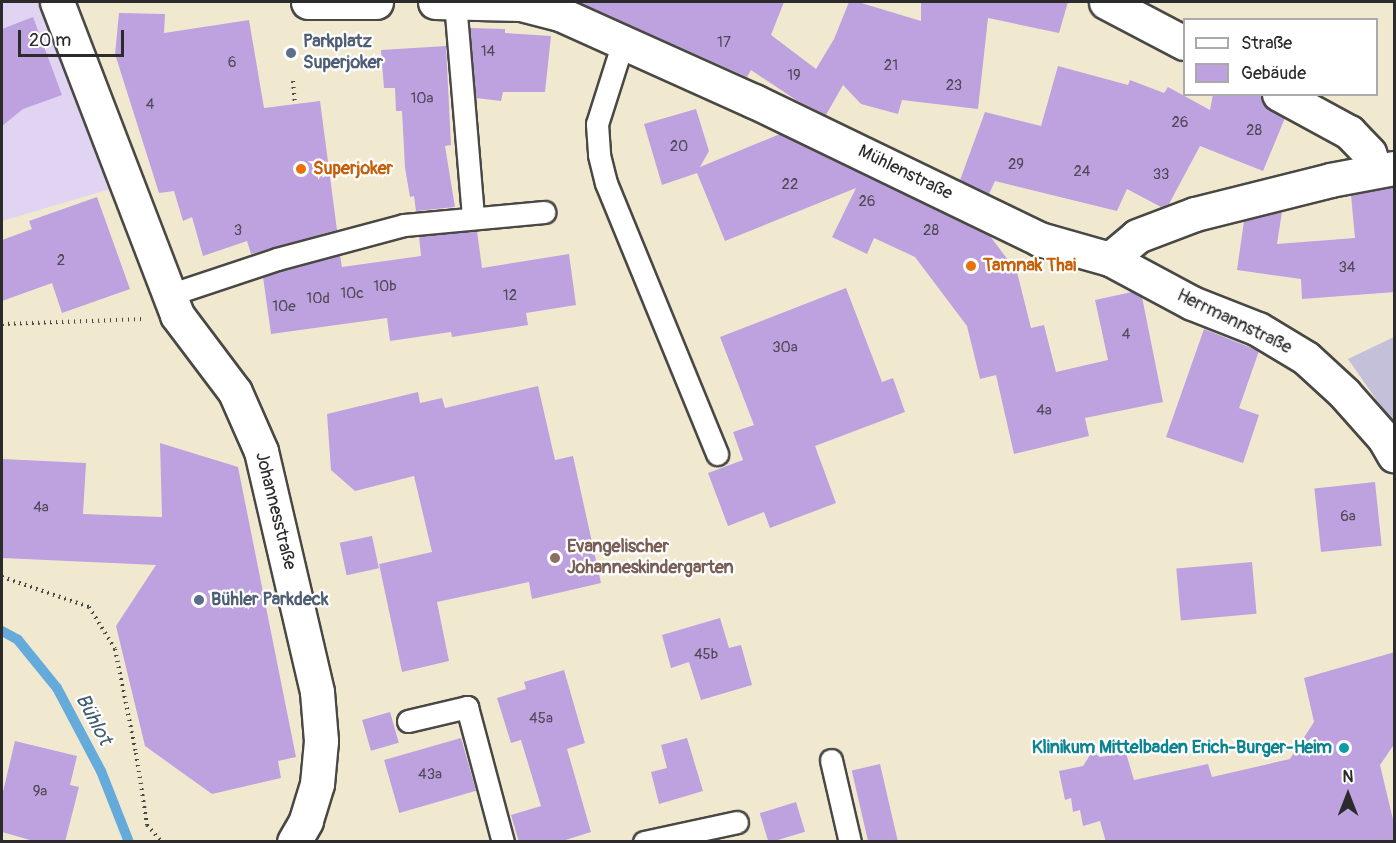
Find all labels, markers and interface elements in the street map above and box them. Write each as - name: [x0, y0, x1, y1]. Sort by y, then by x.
- scale bar: [21, 18, 128, 56]
- legend: [1183, 18, 1378, 96]
- text: 20 m: [29, 29, 71, 52]
- place label: Parkplatz Superjoker: [303, 32, 383, 74]
- text: Straße: [1241, 32, 1292, 55]
- house number: 17: [717, 34, 731, 52]
- house number: 14: [481, 43, 495, 61]
- marker: Parkplatz Superjoker: [284, 46, 298, 60]
- house number: 6: [228, 54, 236, 72]
- house number: 21: [884, 57, 898, 75]
- text: Gebäude: [1241, 62, 1306, 85]
- house number: 19: [787, 67, 801, 85]
- house number: 23: [946, 77, 962, 95]
- house number: 10a: [410, 90, 434, 108]
- house number: 4: [146, 96, 154, 114]
- house number: 26: [1171, 114, 1189, 132]
- house number: 28: [1246, 122, 1262, 140]
- house number: 20: [670, 138, 688, 156]
- street label: Mühlenstraße: [854, 141, 956, 205]
- house number: 29: [1008, 156, 1024, 174]
- place label: Superjoker: [313, 158, 393, 180]
- marker: Superjoker: [294, 162, 308, 176]
- house number: 24: [1073, 163, 1091, 181]
- house number: 33: [1153, 166, 1169, 184]
- house number: 22: [782, 176, 798, 194]
- house number: 26: [858, 193, 876, 211]
- house number: 3: [234, 222, 242, 240]
- house number: 28: [923, 222, 939, 240]
- house number: 2: [57, 252, 65, 270]
- place label: Tamnak Thai: [983, 255, 1076, 277]
- marker: Tamnak Thai: [964, 259, 978, 273]
- house number: 34: [1338, 259, 1356, 277]
- house number: 10b: [373, 278, 397, 296]
- house number: 10c: [340, 285, 364, 303]
- street label: Herrmannstraße: [1173, 285, 1295, 359]
- house number: 12: [503, 287, 517, 305]
- house number: 10d: [306, 290, 330, 308]
- house number: 10e: [272, 298, 296, 316]
- house number: 4: [1122, 326, 1130, 344]
- house number: 30a: [772, 339, 798, 357]
- house number: 4a: [1036, 402, 1052, 420]
- street label: Johannesstraße: [250, 450, 300, 572]
- house number: 4a: [33, 499, 49, 517]
- house number: 6a: [1340, 508, 1356, 526]
- place label: Evangelischer Johanneskindergarten: [567, 537, 734, 580]
- marker: Evangelischer Johanneskindergarten: [548, 551, 562, 565]
- place label: Bühler Parkdeck: [211, 589, 328, 611]
- marker: Bühler Parkdeck: [192, 593, 206, 607]
- house number: 45b: [694, 646, 718, 664]
- water label: Bühlot: [71, 689, 117, 749]
- house number: 45a: [529, 710, 553, 728]
- place label: Klinikum Mittelbaden Erich-Burger-Heim: [1032, 737, 1332, 759]
- marker: Klinikum Mittelbaden Erich-Burger-Heim: [1337, 741, 1351, 755]
- north arrow: [1318, 765, 1378, 825]
- house number: 43a: [418, 766, 442, 784]
- text: N: [1343, 767, 1353, 787]
- house number: 9a: [33, 783, 47, 801]

